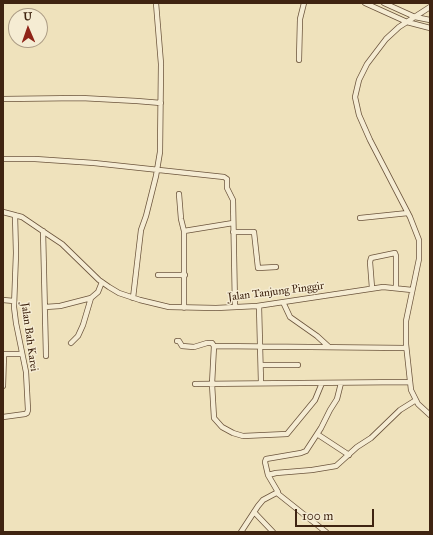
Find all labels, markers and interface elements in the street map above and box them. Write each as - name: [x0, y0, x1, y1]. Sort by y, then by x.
- north arrow: [8, 8, 48, 48]
- text: U: [23, 10, 32, 23]
- street label: Jalan Tanjung Pinggir: [227, 280, 325, 304]
- street label: Jalan Bah Karei: [18, 302, 40, 372]
- scale bar: [297, 501, 376, 527]
- text: 100 m: [302, 509, 333, 523]

